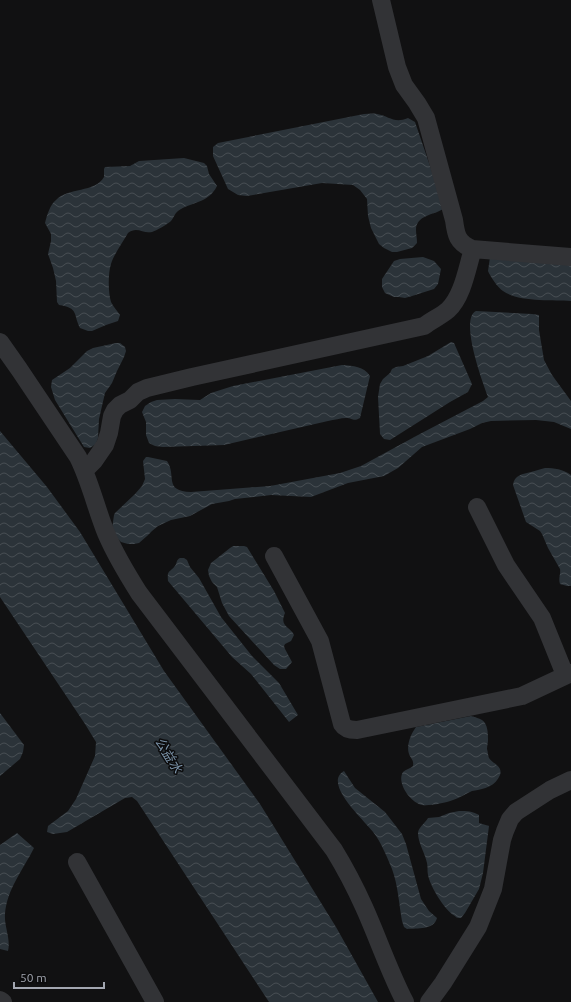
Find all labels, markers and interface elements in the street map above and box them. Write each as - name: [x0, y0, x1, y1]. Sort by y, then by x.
- water label: 公益水: [153, 735, 186, 776]
- scale bar: [14, 964, 104, 990]
- text: 50 m: [20, 971, 47, 984]

